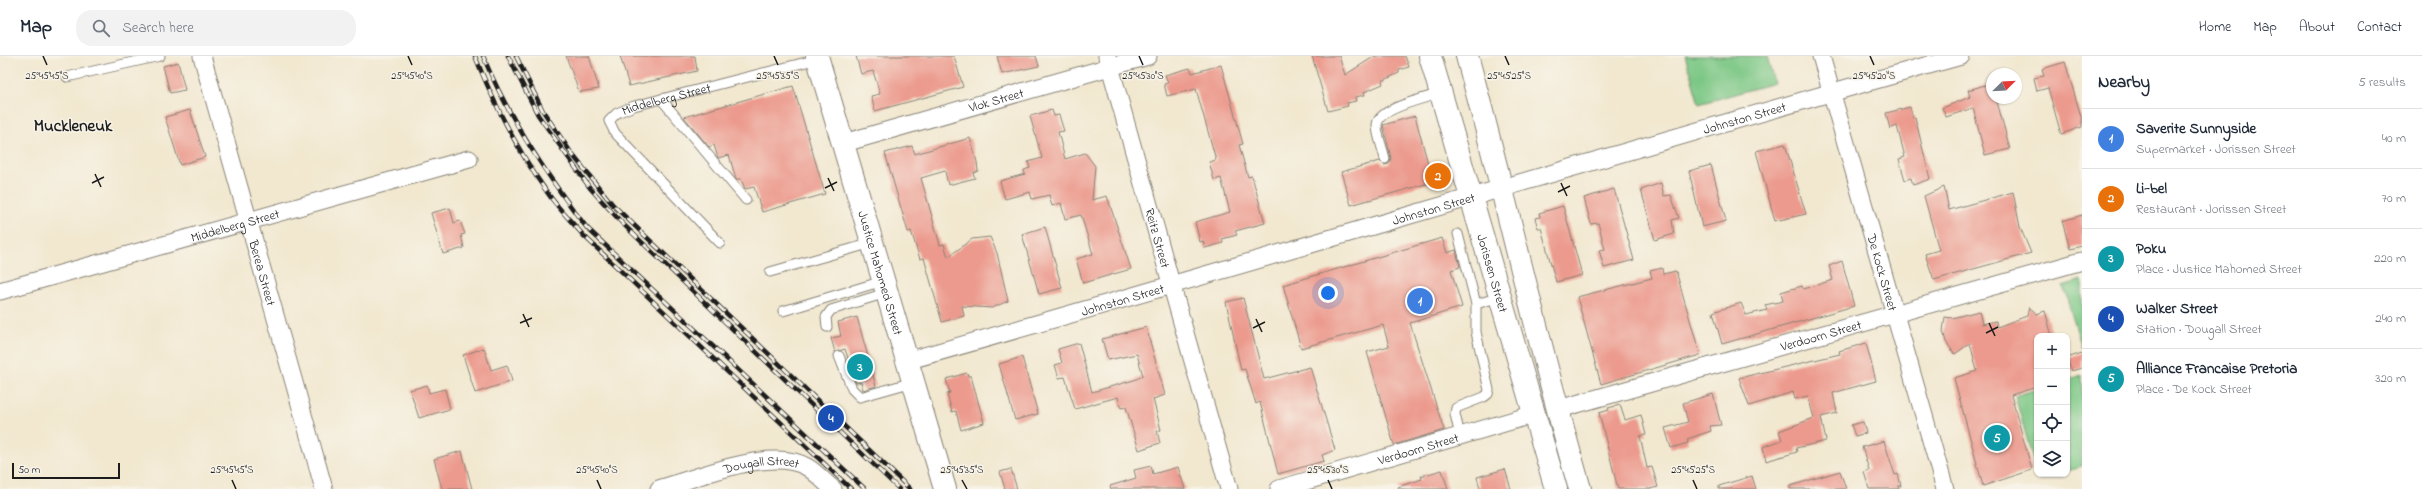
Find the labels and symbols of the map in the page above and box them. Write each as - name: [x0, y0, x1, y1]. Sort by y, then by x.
- north arrow: [1986, 68, 2022, 104]
- text: 25°45'45"S: [26, 69, 69, 84]
- text: 25°45'40"S: [391, 69, 433, 84]
- text: 25°45'35"S: [757, 69, 800, 84]
- text: 25°45'30"S: [1122, 69, 1164, 84]
- text: 25°45'25"S: [1487, 69, 1531, 84]
- text: 25°45'20"S: [1853, 69, 1896, 84]
- street label: Middelberg Street: [619, 79, 713, 121]
- street label: Vlok Street: [966, 84, 1027, 118]
- street label: Johnston Street: [1701, 98, 1789, 140]
- district label: Muckleneuk: [34, 114, 113, 139]
- pin: 2: [1425, 161, 1451, 191]
- street label: Johnston Street: [1390, 188, 1478, 231]
- street label: Middelberg Street: [189, 205, 283, 248]
- street label: Reitz Street: [1139, 206, 1174, 271]
- street label: Justice Mahomed Street: [852, 209, 907, 338]
- street label: De Kock Street: [1861, 231, 1902, 314]
- street label: Jorissen Street: [1471, 232, 1512, 316]
- street label: Berea Street: [243, 237, 280, 309]
- street label: Johnston Street: [1079, 279, 1167, 322]
- your location: [1318, 283, 1338, 303]
- pin: 1: [1407, 286, 1433, 316]
- street label: Verdoorn Street: [1777, 316, 1864, 357]
- pin: 3: [847, 352, 873, 382]
- pin: 4: [818, 403, 844, 433]
- pin: 5: [1984, 423, 2010, 453]
- street label: Verdoorn Street: [1375, 429, 1462, 471]
- street label: Dougall Street: [720, 452, 802, 480]
- scale bar: [12, 461, 120, 480]
- text: 25°45'45"S: [211, 463, 254, 478]
- text: 25°45'40"S: [576, 463, 618, 478]
- text: 25°45'35"S: [941, 463, 984, 478]
- text: 25°45'30"S: [1307, 463, 1349, 478]
- text: 25°45'25"S: [1671, 463, 1715, 478]

